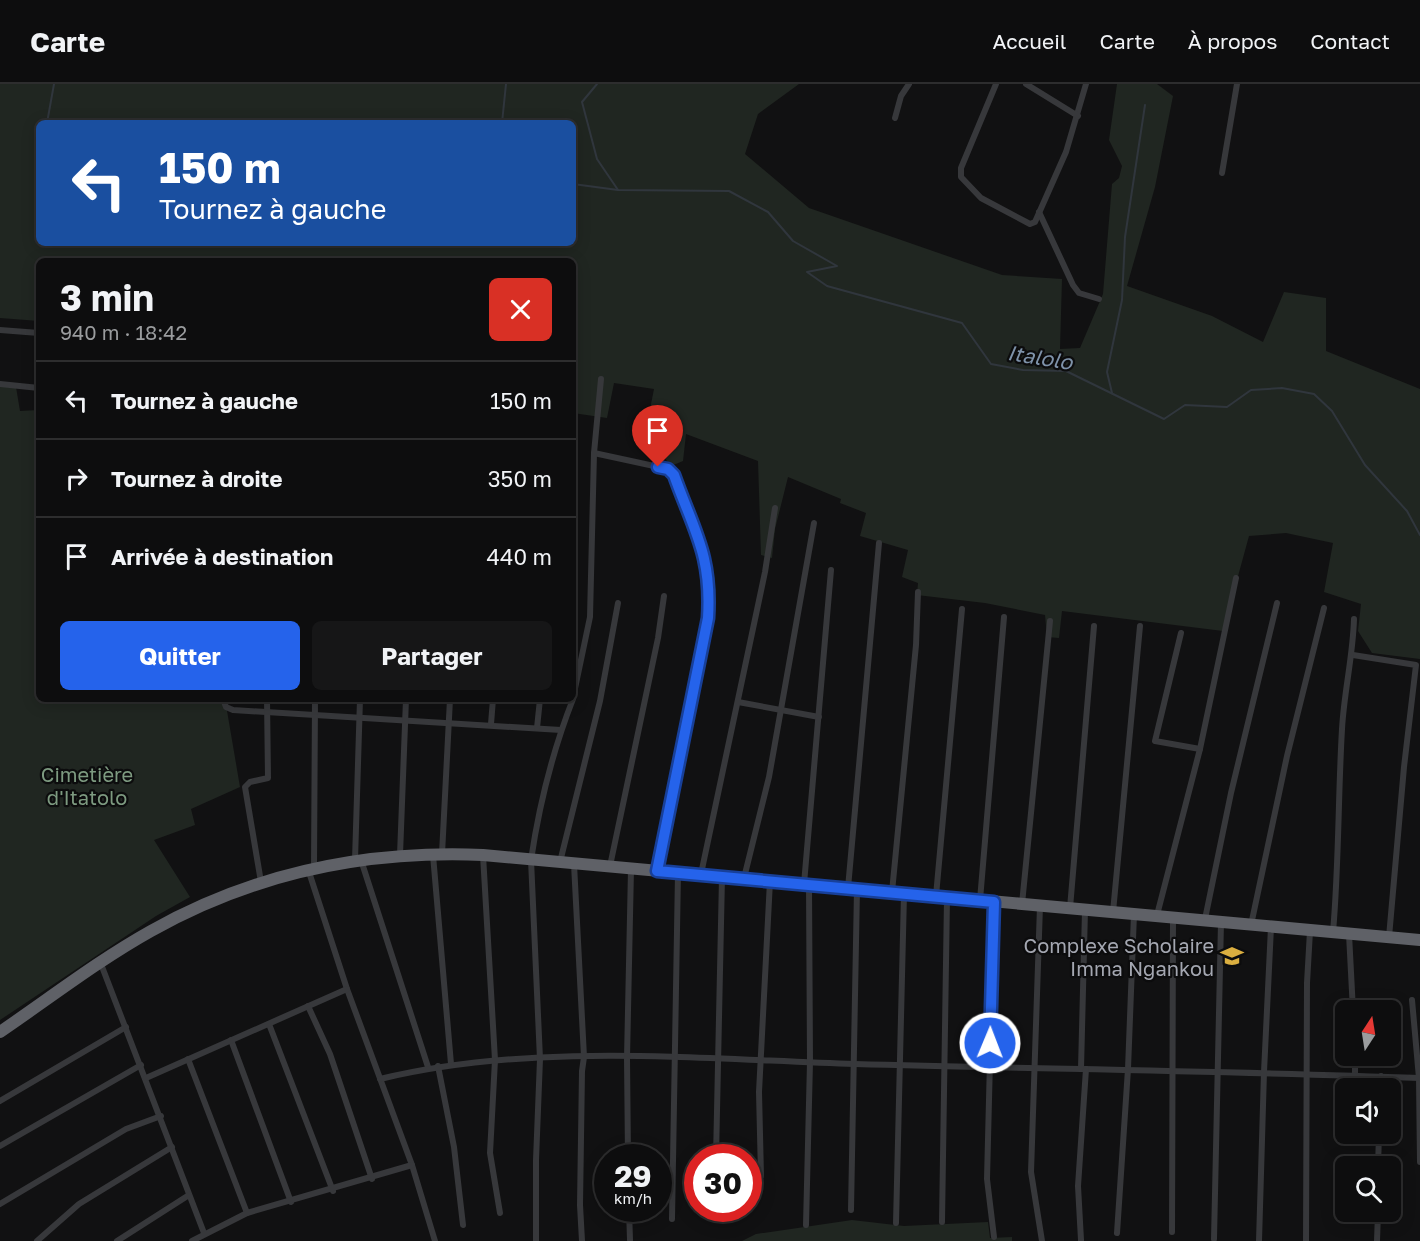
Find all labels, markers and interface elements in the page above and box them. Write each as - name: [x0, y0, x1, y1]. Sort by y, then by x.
- text: Carte: [30, 25, 105, 58]
- text: Accueil: [993, 28, 1066, 54]
- text: Carte: [1099, 28, 1155, 54]
- text: À propos: [1188, 28, 1277, 54]
- text: Contact: [1310, 28, 1390, 54]
- text: 150 m: [159, 142, 281, 192]
- icon: left: [60, 144, 138, 222]
- text: Tournez à gauche: [159, 193, 386, 225]
- text: 3 min: [60, 276, 154, 319]
- button: close: [489, 278, 552, 341]
- text: 940 m · 18:42: [60, 320, 187, 344]
- water label: Italolo: [1006, 339, 1076, 375]
- icon: left: [60, 384, 93, 417]
- text: Tournez à gauche: [111, 387, 298, 414]
- text: 150 m: [490, 387, 552, 414]
- pin: [632, 405, 683, 467]
- icon: arrive: [641, 414, 674, 447]
- icon: right: [60, 462, 93, 495]
- text: Tournez à droite: [111, 465, 282, 492]
- text: 350 m: [488, 465, 552, 492]
- icon: arrive: [60, 540, 93, 573]
- text: Arrivée à destination: [111, 543, 333, 570]
- text: 440 m: [487, 543, 552, 570]
- button: Quitter: [60, 621, 300, 690]
- button: Partager: [312, 621, 552, 690]
- park label: Cimetière d'Itatolo: [41, 762, 133, 809]
- place label: Complexe Scholaire Imma Ngankou: [1024, 933, 1214, 980]
- school or university icon: Complexe Scholaire Imma Ngankou: [1219, 943, 1245, 969]
- north arrow: [1335, 1000, 1401, 1066]
- map controls: [1335, 1000, 1401, 1222]
- position arrow: [958, 1011, 1022, 1075]
- button: sound: [1335, 1078, 1401, 1144]
- speed limit sign: 30: [684, 1144, 762, 1222]
- button: search: [1335, 1156, 1401, 1222]
- text: 29: [614, 1158, 652, 1194]
- text: km/h: [614, 1189, 652, 1207]

